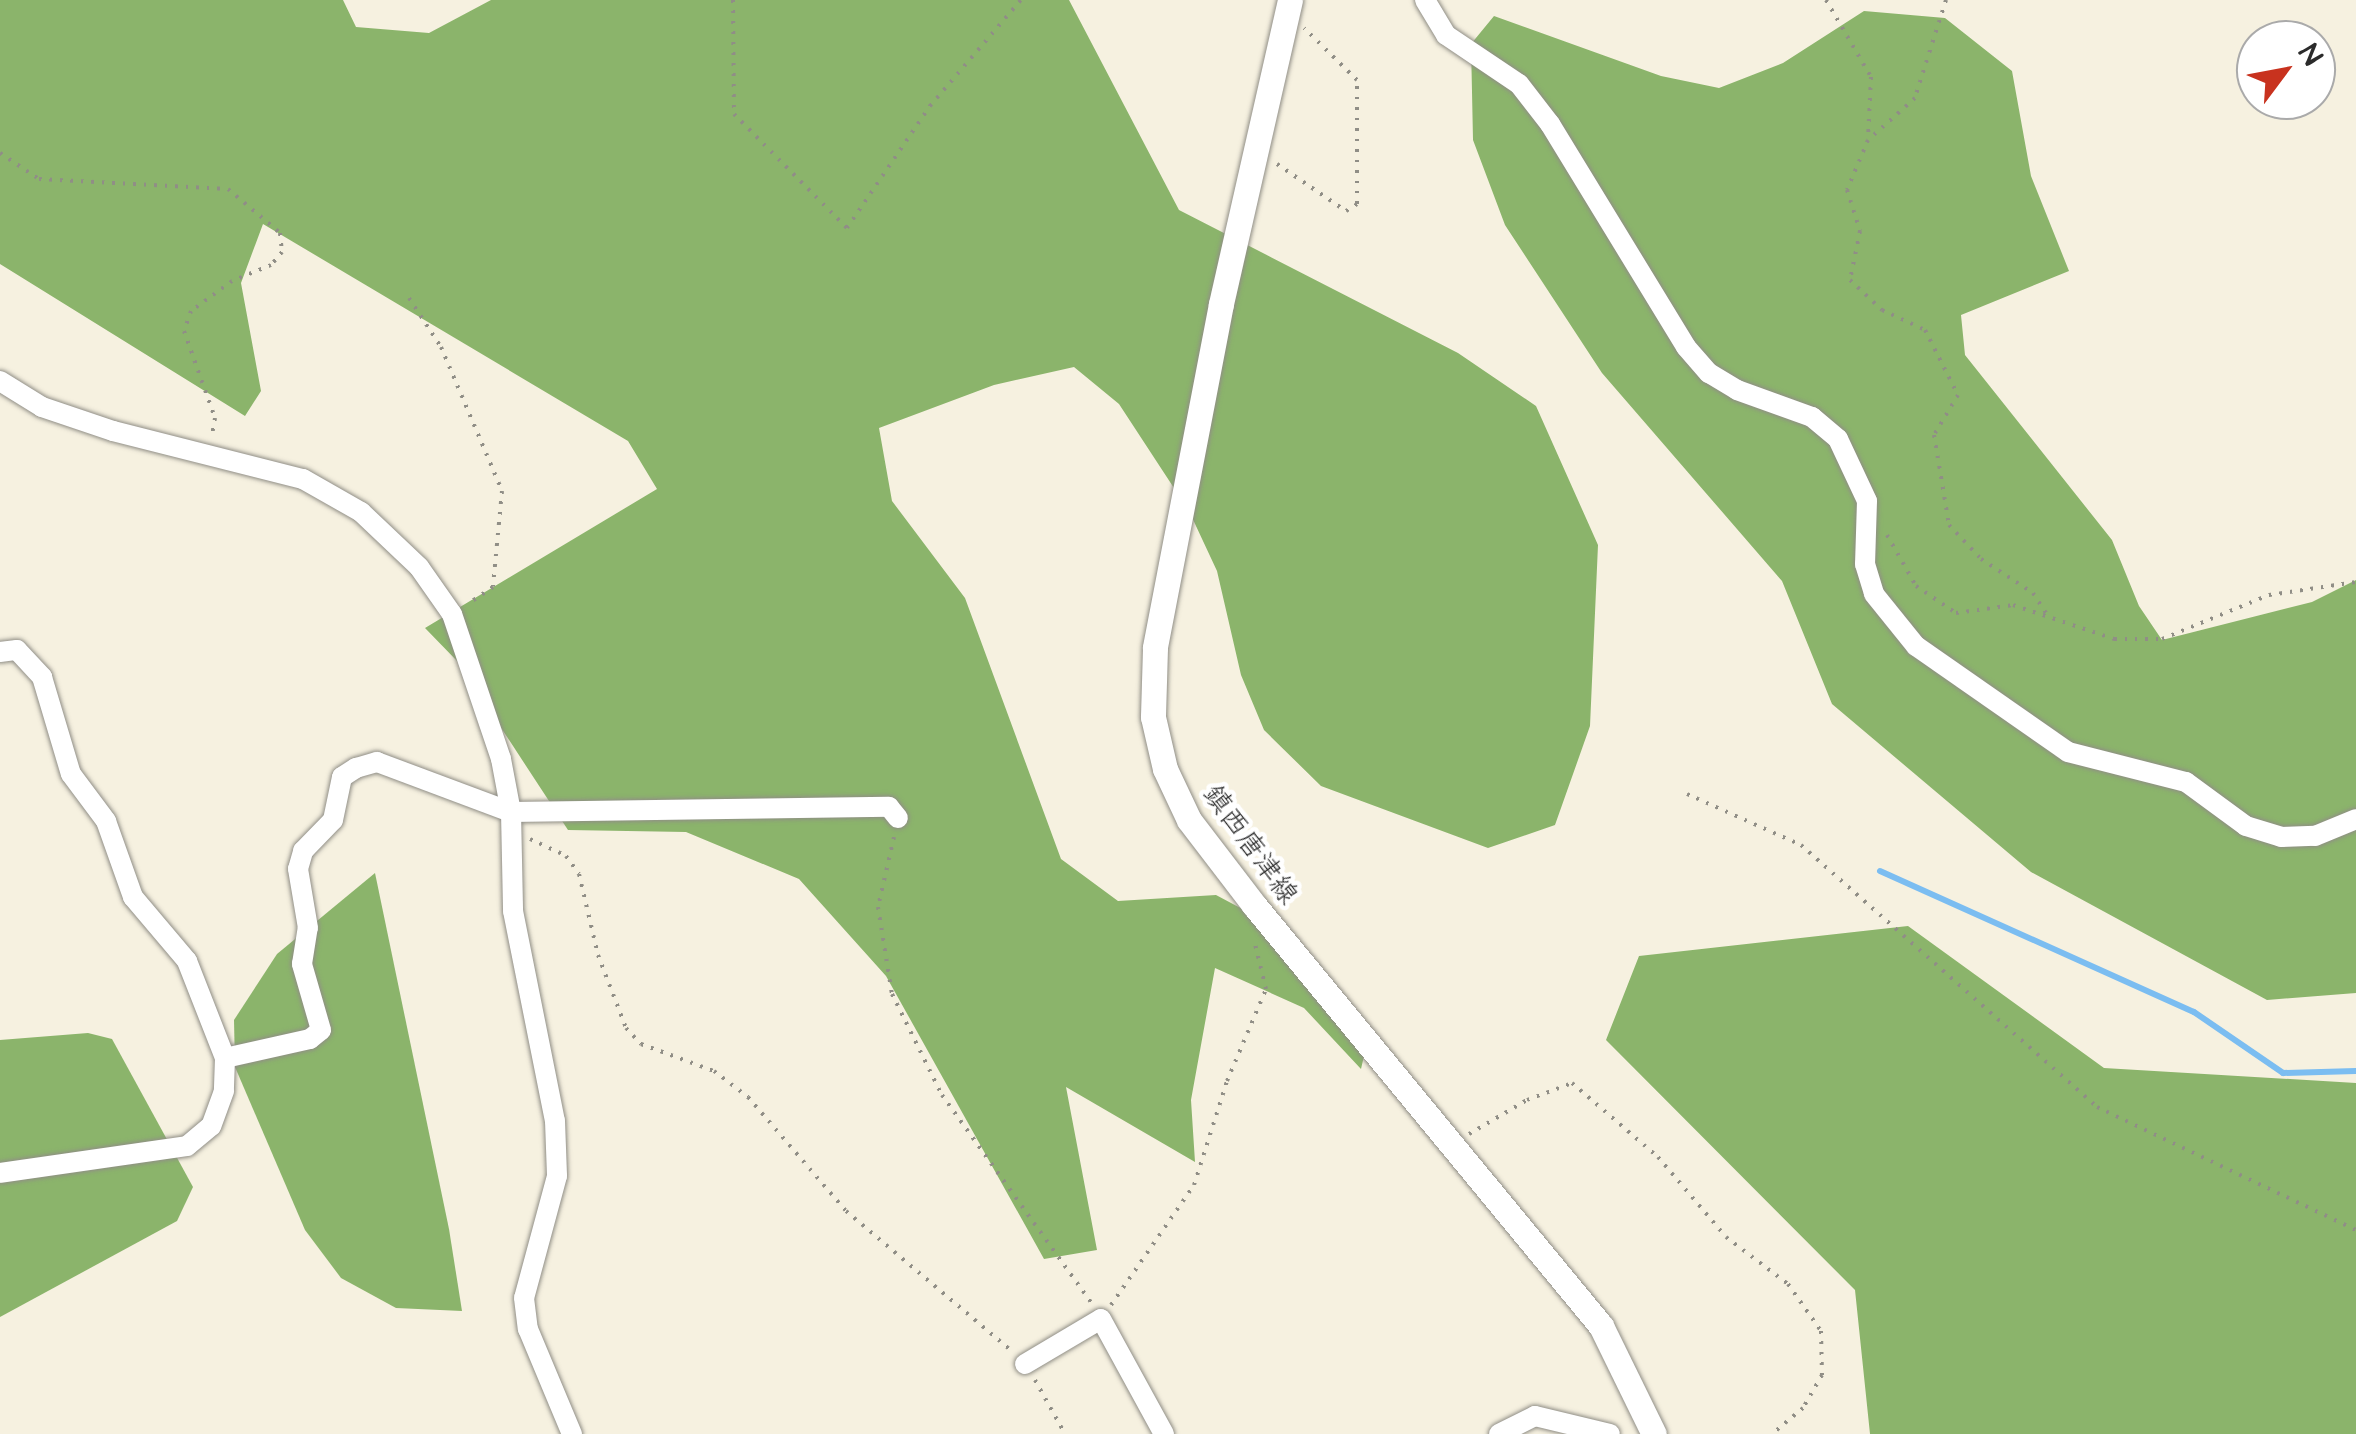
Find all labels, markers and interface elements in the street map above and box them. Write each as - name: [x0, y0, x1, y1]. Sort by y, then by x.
- north arrow: [2236, 20, 2336, 120]
- text: N: [2289, 37, 2331, 73]
- street label: 鎮西唐津線: [1195, 778, 1305, 912]

